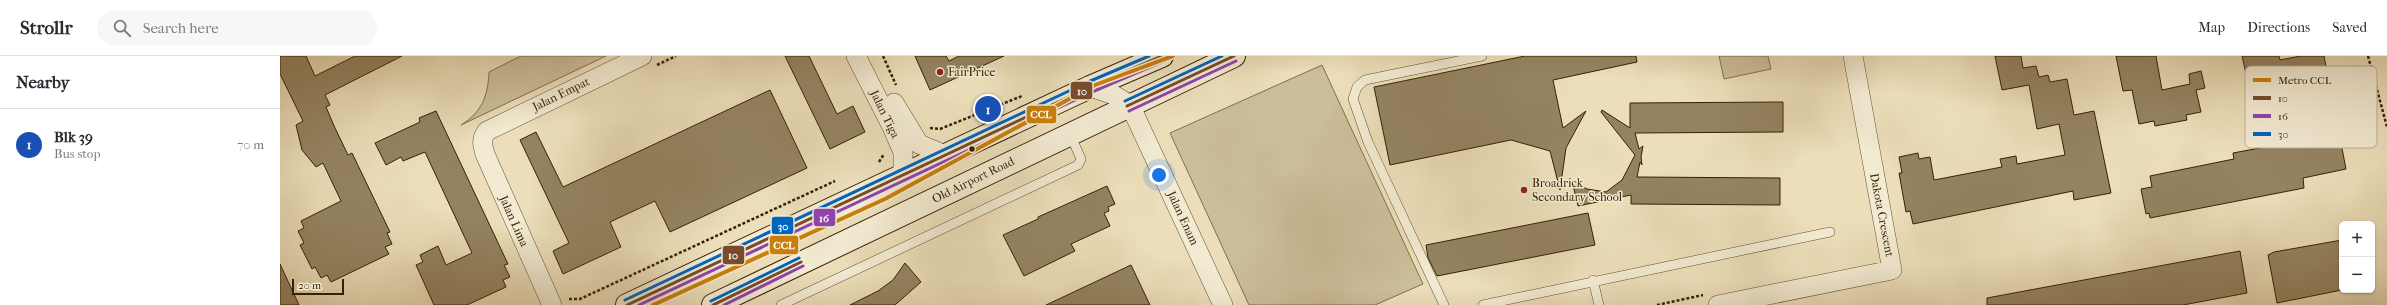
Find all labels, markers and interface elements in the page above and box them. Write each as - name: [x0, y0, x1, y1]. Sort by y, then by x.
- search box: [97, 10, 377, 46]
- text: Strollr: [20, 17, 73, 39]
- icon: search: [111, 17, 133, 39]
- text: Search here: [143, 19, 219, 37]
- text: Map: [2198, 19, 2225, 36]
- text: Directions: [2247, 19, 2310, 36]
- text: Saved: [2332, 19, 2367, 36]
- place label: FairPrice: [948, 65, 995, 79]
- legend: [2245, 66, 2377, 148]
- marker: FairPrice: [935, 67, 945, 77]
- text: Nearby: [16, 72, 70, 92]
- street label: Jalan Empat: [529, 74, 593, 114]
- text: Metro CCL: [2278, 74, 2332, 87]
- line badge: 10: [1070, 81, 1093, 100]
- text: 10: [1077, 85, 1087, 98]
- street label: Jalan Tiga: [867, 87, 903, 141]
- text: 10: [2278, 92, 2288, 105]
- pin: 1: [975, 94, 1001, 124]
- line badge: CCL: [1026, 105, 1057, 124]
- text: CCL: [1030, 108, 1052, 121]
- text: 16: [2278, 110, 2288, 123]
- text: Blk 39: [54, 128, 93, 146]
- text: 30: [2278, 128, 2289, 141]
- text: 1: [27, 137, 31, 152]
- text: 70 m: [237, 137, 264, 152]
- unlabelled marker: [967, 144, 977, 154]
- text: Bus stop: [54, 146, 100, 161]
- street label: Old Airport Road: [930, 154, 1017, 206]
- your location: [1149, 165, 1169, 185]
- street label: Dakota Crescent: [1867, 172, 1897, 259]
- place label: Broadrick Secondary School: [1532, 176, 1623, 204]
- marker: Broadrick Secondary School: [1519, 185, 1529, 195]
- street label: Jalan Enam: [1164, 188, 1202, 247]
- street label: Jalan Lima: [496, 192, 532, 249]
- line badge: 16: [813, 208, 836, 227]
- text: 16: [819, 212, 830, 225]
- line badge: 30: [771, 216, 794, 235]
- text: 30: [778, 220, 788, 233]
- map controls: [2339, 221, 2375, 293]
- button: +: [2339, 221, 2375, 257]
- line badge: CCL: [769, 235, 799, 255]
- text: CCL: [773, 239, 795, 252]
- line badge: 10: [722, 245, 745, 265]
- text: 10: [728, 249, 738, 262]
- button: −: [2339, 257, 2375, 293]
- scale bar: [292, 277, 344, 296]
- text: 20 m: [298, 279, 321, 292]

